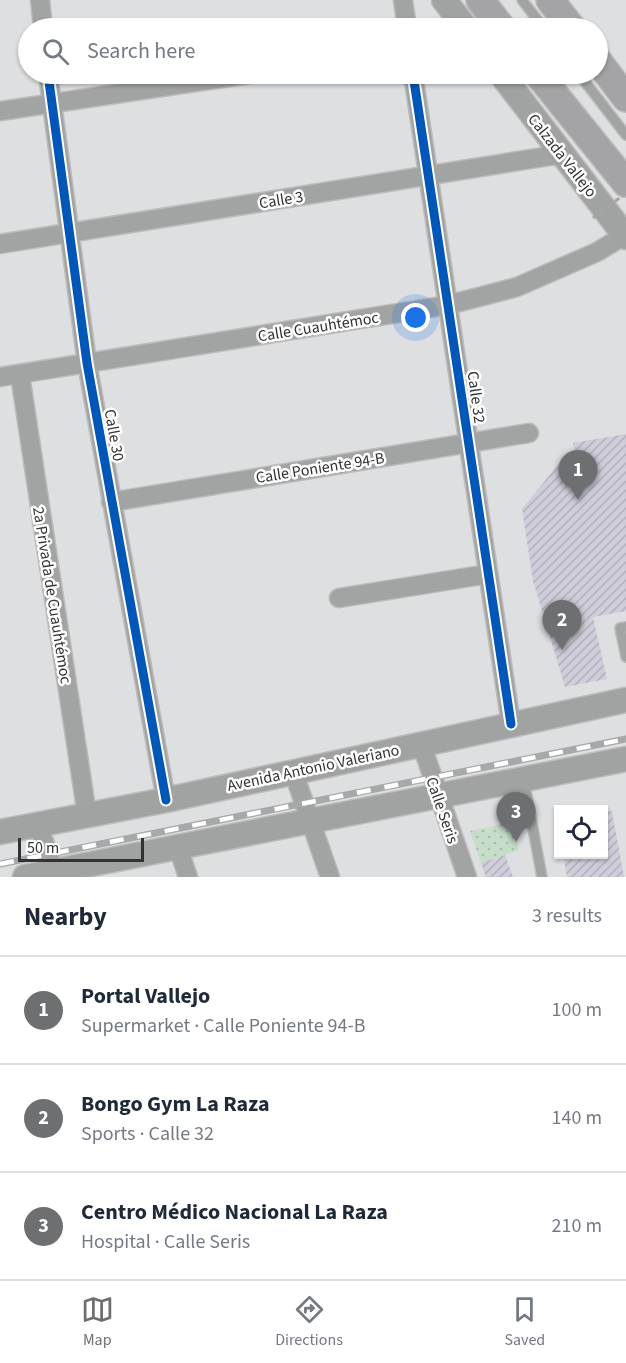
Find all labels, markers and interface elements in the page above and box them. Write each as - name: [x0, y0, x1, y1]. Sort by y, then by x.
- search box: [18, 18, 608, 84]
- icon: search: [39, 35, 72, 68]
- text: Search here: [87, 35, 195, 67]
- street label: Calzada Vallejo: [523, 109, 602, 202]
- street label: Calle 3: [257, 186, 305, 214]
- your location: [401, 303, 430, 332]
- street label: Calle Cuauhtémoc: [256, 307, 380, 347]
- street label: Calle 32: [461, 370, 491, 425]
- street label: Calle 30: [99, 407, 129, 463]
- street label: Calle Poniente 94-B: [254, 447, 386, 489]
- pin: 1: [558, 450, 598, 500]
- street label: 2a Privada de Cuauhtémoc: [27, 505, 77, 685]
- pin: 2: [542, 600, 582, 650]
- street label: Avenida Antonio Valeriano: [225, 739, 401, 797]
- street label: Calle Seris: [420, 774, 464, 847]
- pin: 3: [496, 792, 536, 842]
- map controls: [554, 805, 608, 859]
- button: locate: [554, 805, 608, 859]
- scale bar: [18, 835, 144, 862]
- text: 50 m: [27, 837, 59, 859]
- text: Nearby: [24, 898, 107, 935]
- text: 3 results: [532, 902, 602, 930]
- text: Portal Vallejo: [81, 980, 210, 1012]
- text: 1: [38, 996, 49, 1024]
- text: 100 m: [552, 996, 602, 1024]
- text: Supermarket · Calle Poniente 94-B: [81, 1012, 365, 1040]
- text: Bongo Gym La Raza: [81, 1088, 270, 1120]
- text: 2: [38, 1104, 49, 1132]
- text: 140 m: [552, 1104, 602, 1132]
- text: Sports · Calle 32: [81, 1120, 214, 1148]
- text: Centro Médico Nacional La Raza: [81, 1196, 388, 1228]
- text: 3: [38, 1212, 49, 1240]
- text: 210 m: [552, 1212, 602, 1240]
- text: Hospital · Calle Seris: [81, 1228, 250, 1256]
- tab: Map: [81, 1293, 114, 1351]
- tab: Directions: [275, 1293, 343, 1351]
- tab: Saved: [504, 1293, 545, 1351]

